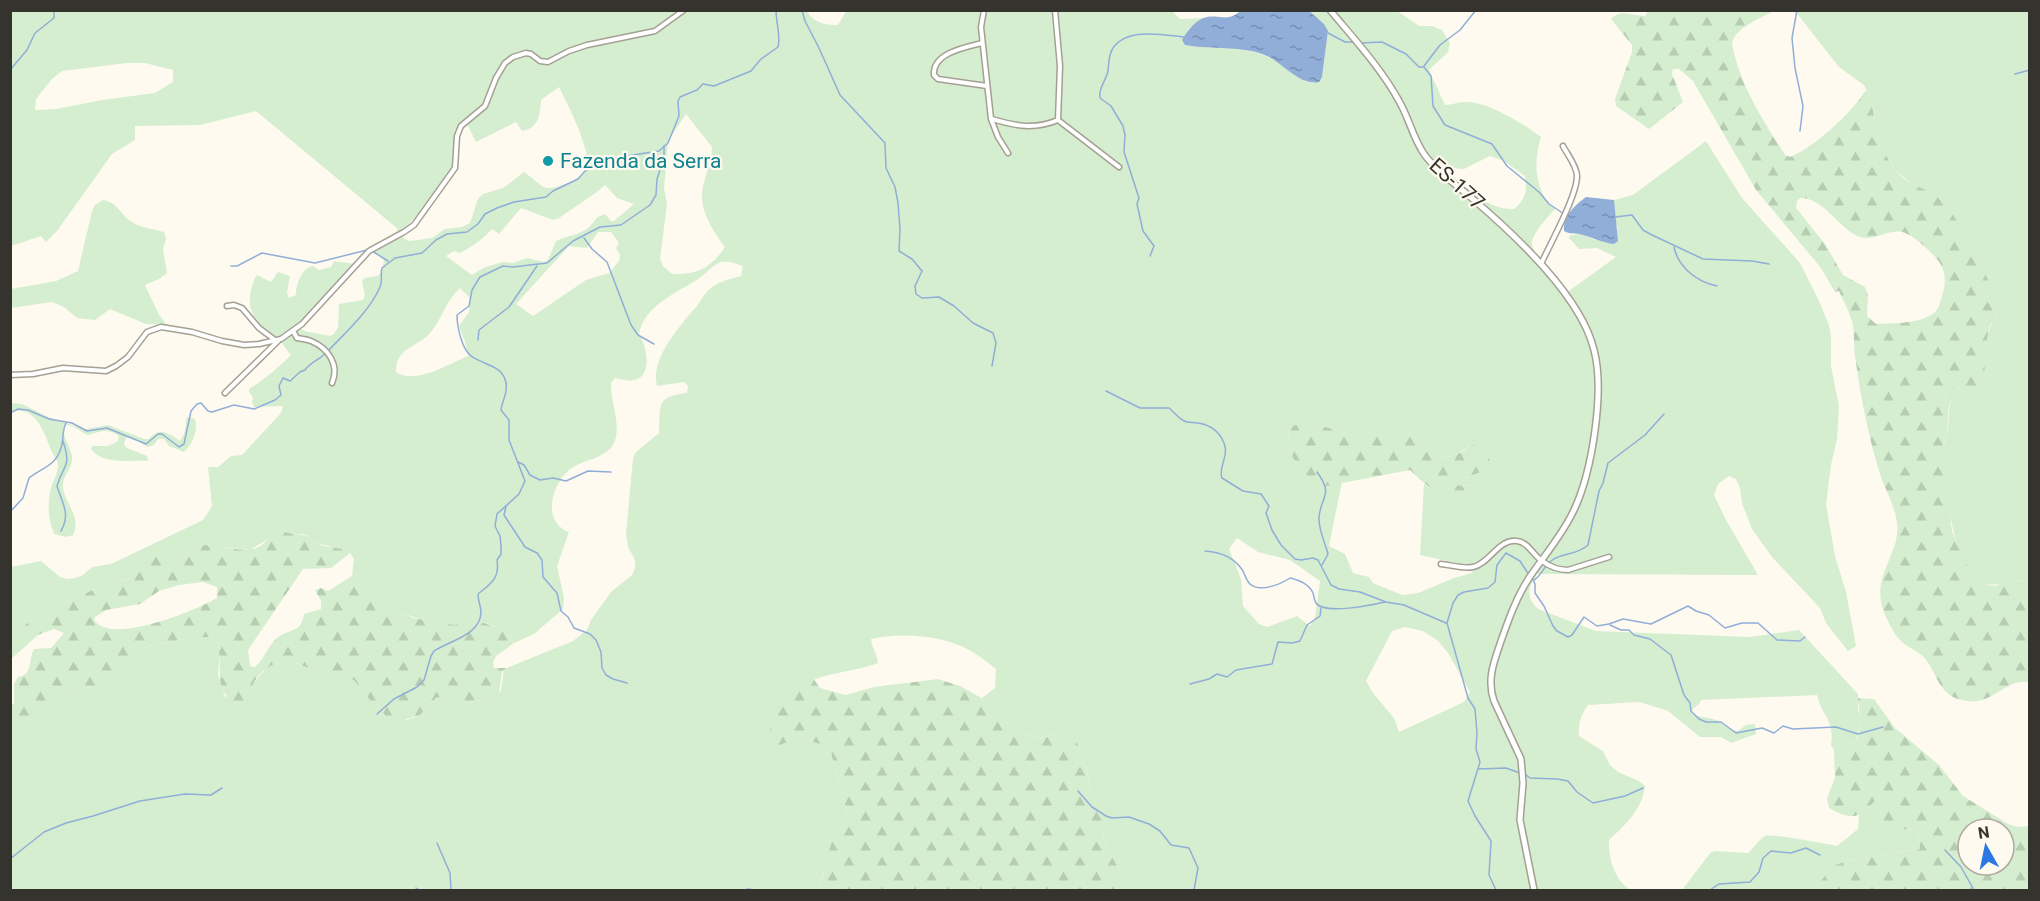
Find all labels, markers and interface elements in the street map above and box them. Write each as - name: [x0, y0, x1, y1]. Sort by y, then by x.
- place label: Fazenda da Serra: [560, 149, 721, 173]
- street label: ES-177: [1425, 153, 1489, 215]
- marker: Fazenda da Serra: [541, 154, 555, 168]
- north arrow: [1956, 817, 2016, 877]
- text: N: [1977, 822, 1991, 843]

